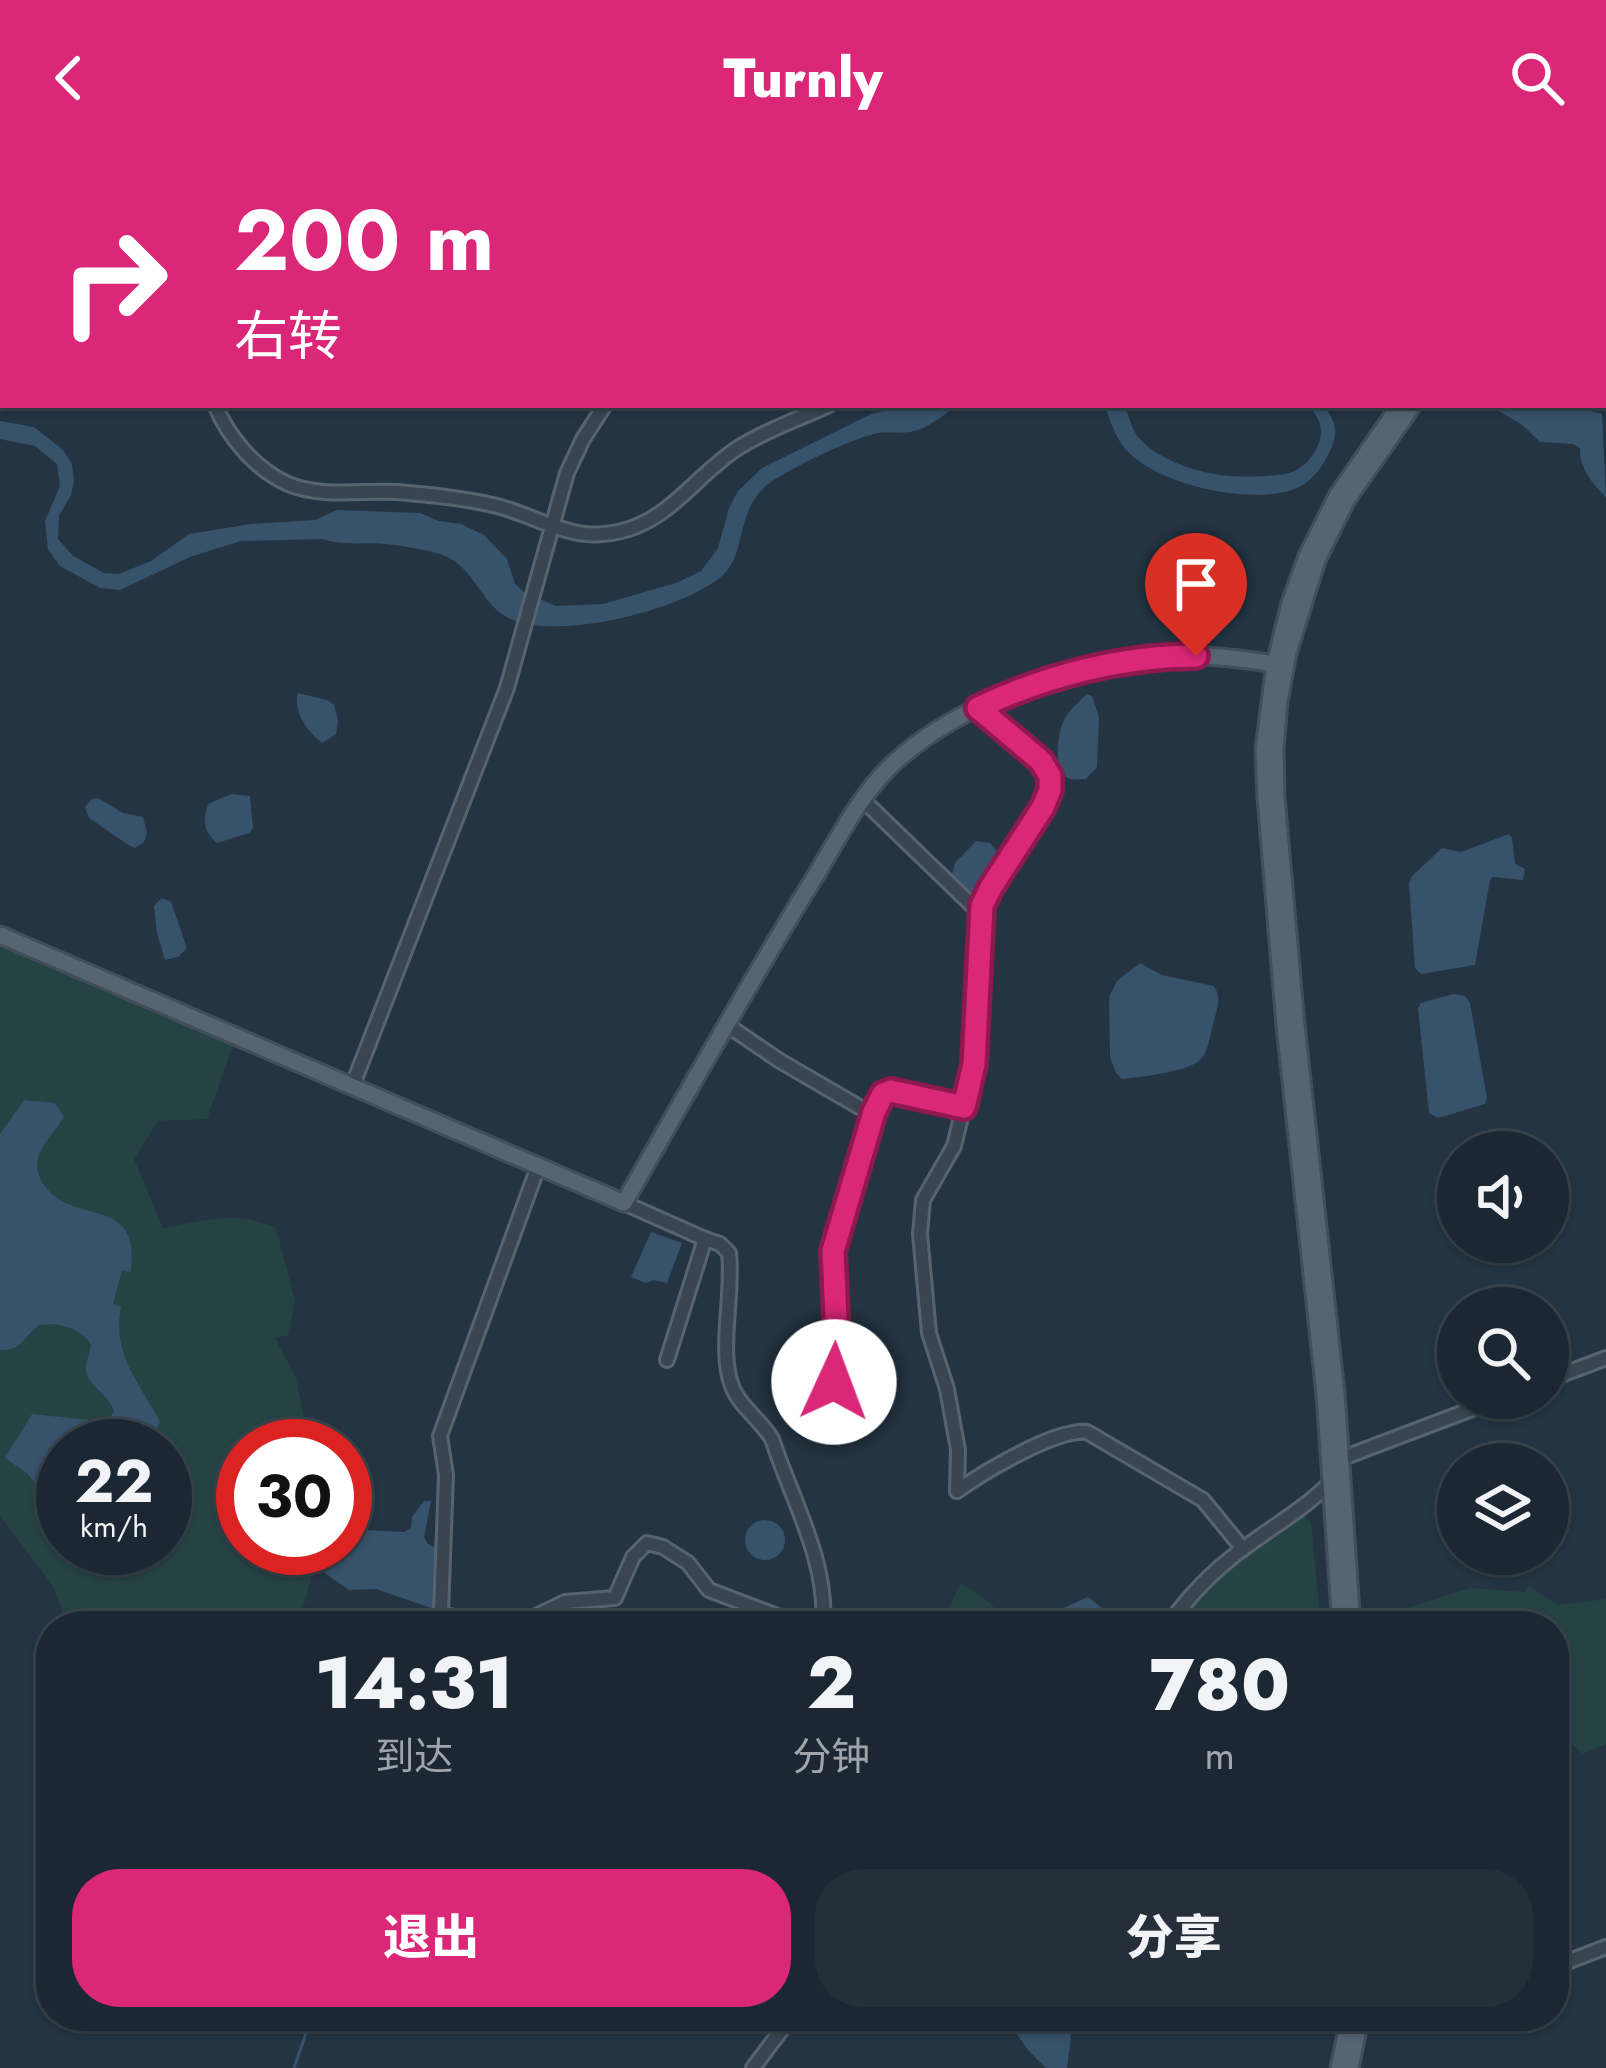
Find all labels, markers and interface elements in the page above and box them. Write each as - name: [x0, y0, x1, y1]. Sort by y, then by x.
- text: Turnly: [723, 39, 883, 117]
- icon: back: [36, 45, 102, 111]
- icon: search: [1504, 45, 1570, 111]
- text: 200 m: [234, 180, 494, 302]
- icon: right: [36, 204, 192, 360]
- text: 右转: [234, 297, 342, 375]
- pin: [1145, 533, 1247, 656]
- icon: arrive: [1163, 551, 1229, 617]
- map controls: [1437, 1131, 1569, 1575]
- button: sound: [1437, 1131, 1569, 1263]
- button: search: [1437, 1287, 1569, 1419]
- position arrow: [771, 1319, 897, 1445]
- speed limit sign: 30: [216, 1419, 372, 1575]
- text: 22: [75, 1438, 153, 1525]
- button: layers: [1437, 1443, 1569, 1575]
- text: km/h: [80, 1505, 148, 1548]
- text: 14:31: [315, 1631, 513, 1735]
- text: 2: [807, 1631, 856, 1735]
- text: 780: [1149, 1633, 1290, 1737]
- text: m: [1204, 1727, 1235, 1784]
- text: 到达: [375, 1728, 453, 1785]
- text: 分钟: [792, 1728, 870, 1785]
- button: 退出: [72, 1869, 791, 2007]
- button: 分享: [815, 1869, 1533, 2007]

